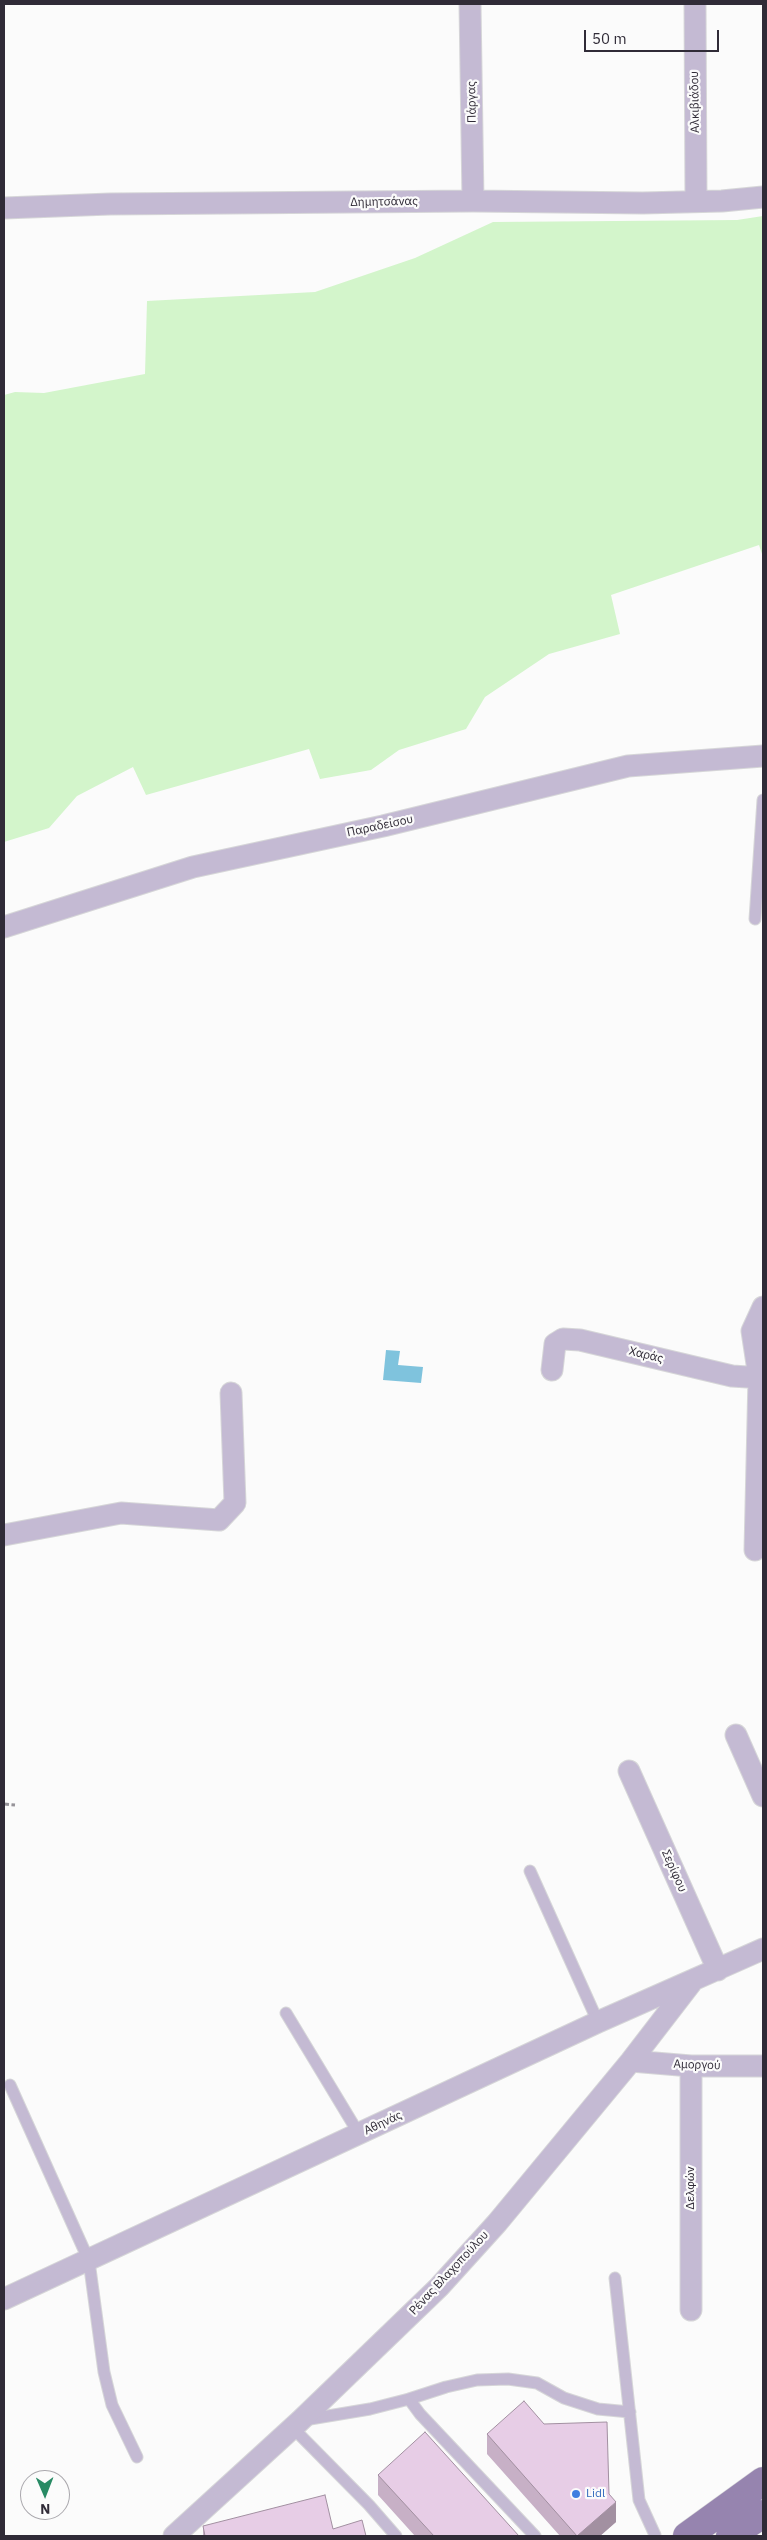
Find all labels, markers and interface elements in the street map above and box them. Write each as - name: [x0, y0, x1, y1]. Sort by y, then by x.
- scale bar: [587, 20, 722, 52]
- text: 50 m: [592, 29, 627, 48]
- street label: Αλκιβιάδου: [687, 71, 703, 133]
- street label: Πάργας: [464, 81, 480, 123]
- street label: Δημητσάνας: [350, 194, 418, 210]
- street label: Παραδείσου: [346, 812, 414, 840]
- street label: Χαράς: [627, 1344, 665, 1366]
- street label: Σερίφου: [658, 1848, 690, 1894]
- street label: Αμοργού: [673, 2057, 721, 2073]
- street label: Αθηνάς: [362, 2108, 404, 2138]
- street label: Δελφών: [684, 2166, 698, 2210]
- street label: Ρένας Βλαχοπούλου: [406, 2228, 492, 2318]
- north arrow: [20, 2470, 70, 2520]
- place label: Lidl: [586, 2487, 605, 2501]
- marker: Lidl: [570, 2488, 582, 2500]
- text: N: [40, 2500, 50, 2518]

